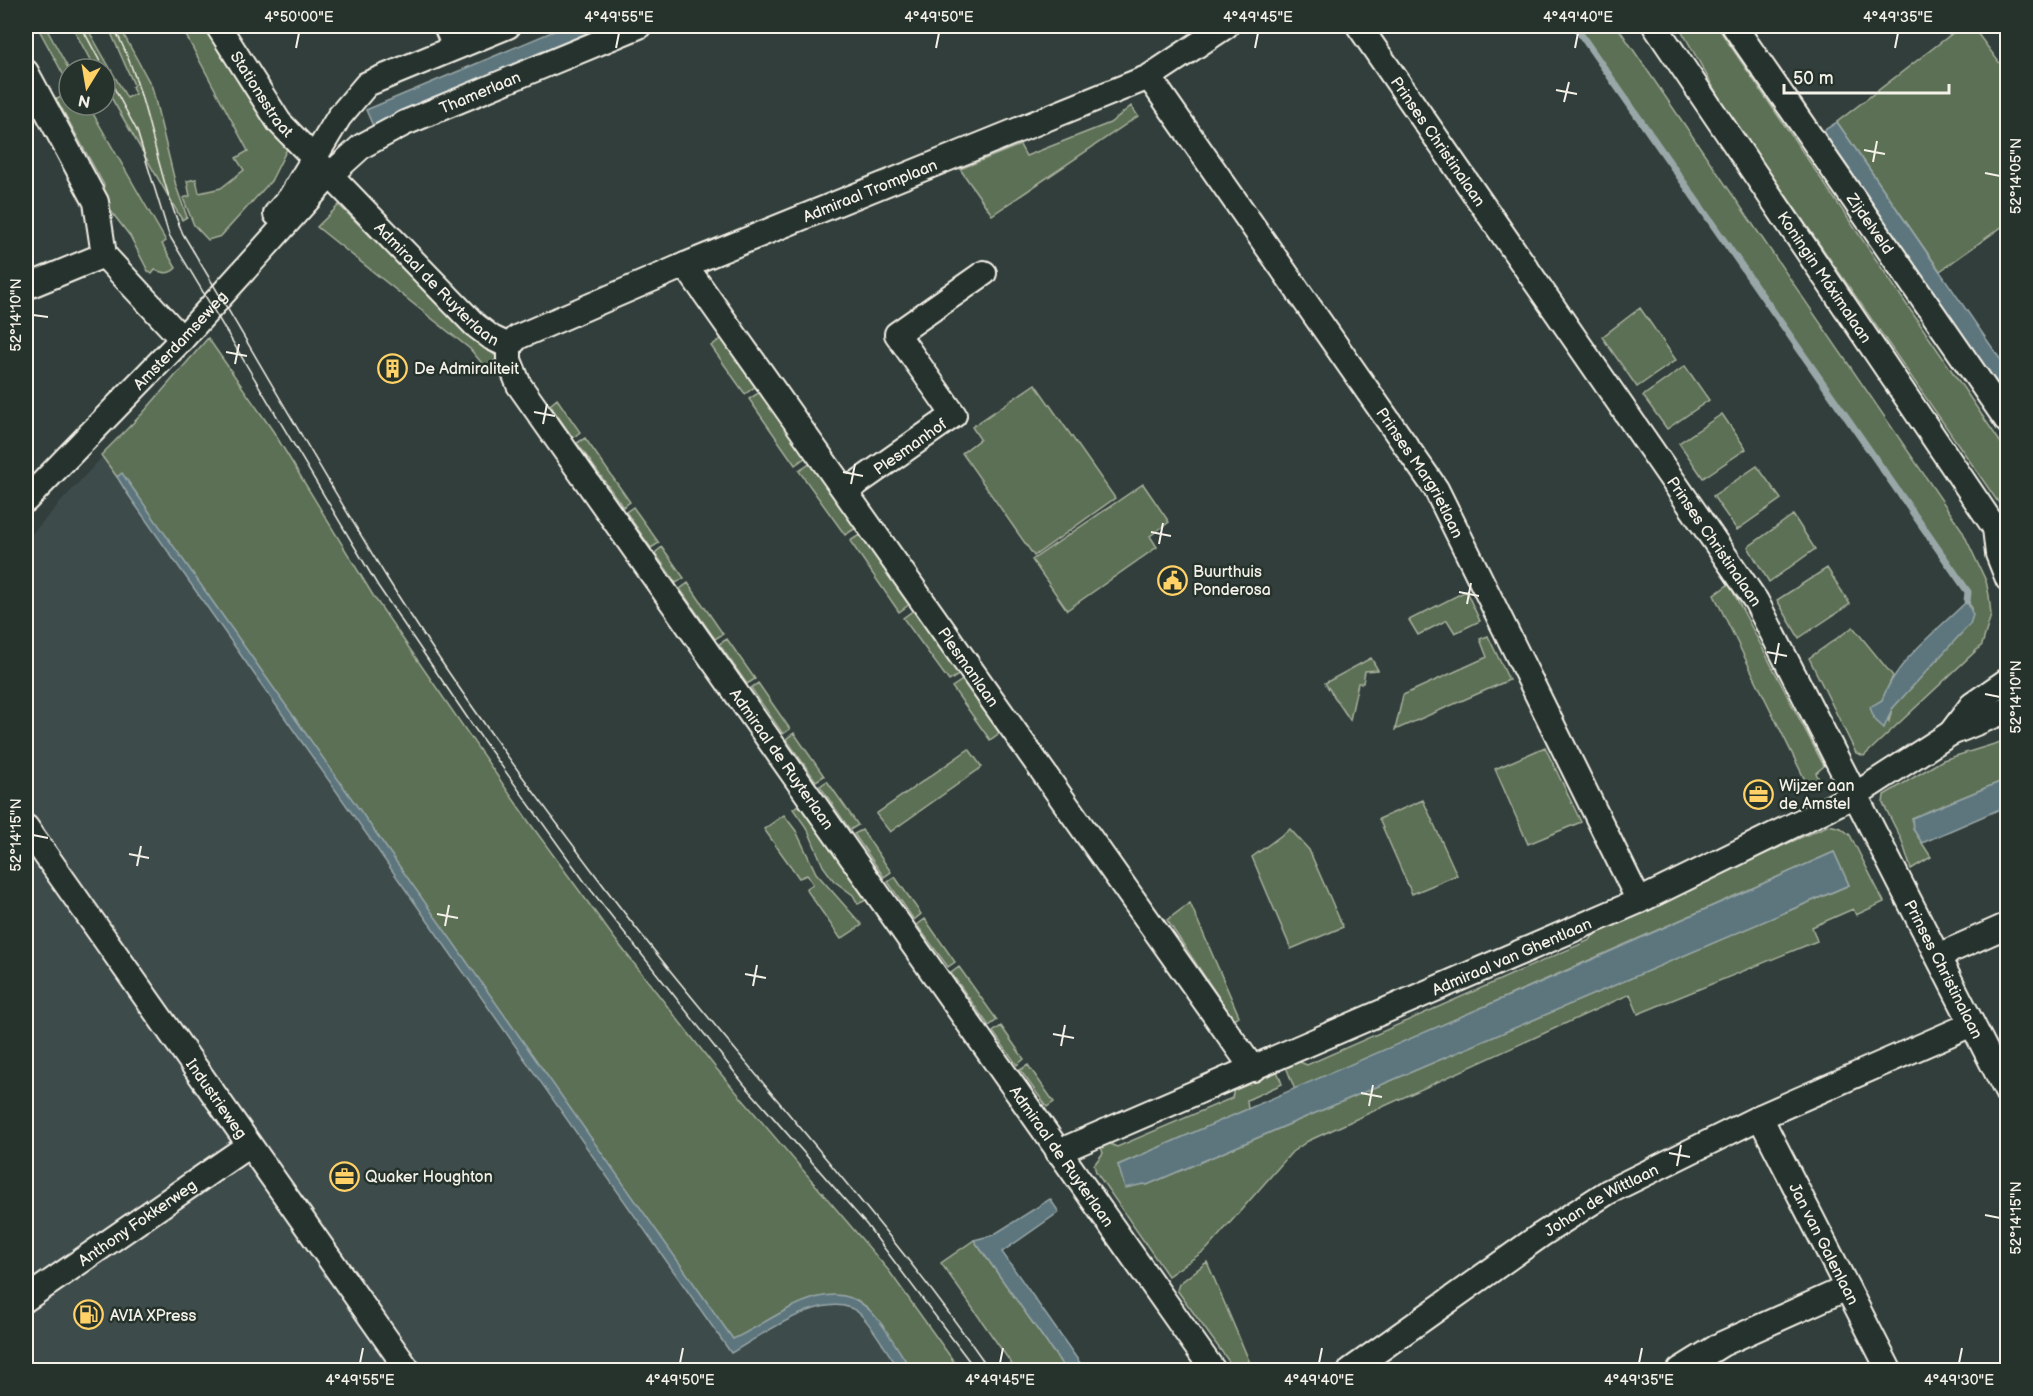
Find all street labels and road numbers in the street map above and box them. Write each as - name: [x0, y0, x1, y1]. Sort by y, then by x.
- street label: Stationsstraat: [226, 48, 297, 142]
- street label: Thamerlaan: [437, 68, 524, 119]
- street label: Prinses Christinalaan: [1386, 74, 1489, 211]
- street label: Admiraal Tromplaan: [800, 156, 940, 227]
- street label: Zijdelveld: [1841, 190, 1897, 258]
- street label: Koningin Máximalaan: [1773, 208, 1875, 347]
- street label: Admiraal de Ruyterlaan: [370, 219, 501, 351]
- street label: Amsterdamseweg: [130, 288, 232, 394]
- street label: Prinses Margrietlaan: [1371, 405, 1467, 542]
- street label: Plesmanhof: [870, 415, 951, 480]
- street label: Prinses Christinalaan: [1662, 473, 1765, 611]
- street label: Plesmanlaan: [933, 624, 1002, 711]
- street label: Admiraal de Ruyterlaan: [725, 685, 837, 834]
- street label: Prinses Christinalaan: [1899, 897, 1986, 1042]
- street label: Admiraal van Ghentlaan: [1429, 915, 1595, 1000]
- street label: Industrieweg: [181, 1056, 250, 1143]
- street label: Admiraal de Ruyterlaan: [1005, 1083, 1117, 1231]
- street label: Johan de Wittlaan: [1541, 1161, 1662, 1241]
- street label: Anthony Fokkerweg: [75, 1176, 201, 1271]
- street label: Jan van Galenlaan: [1784, 1180, 1862, 1308]

